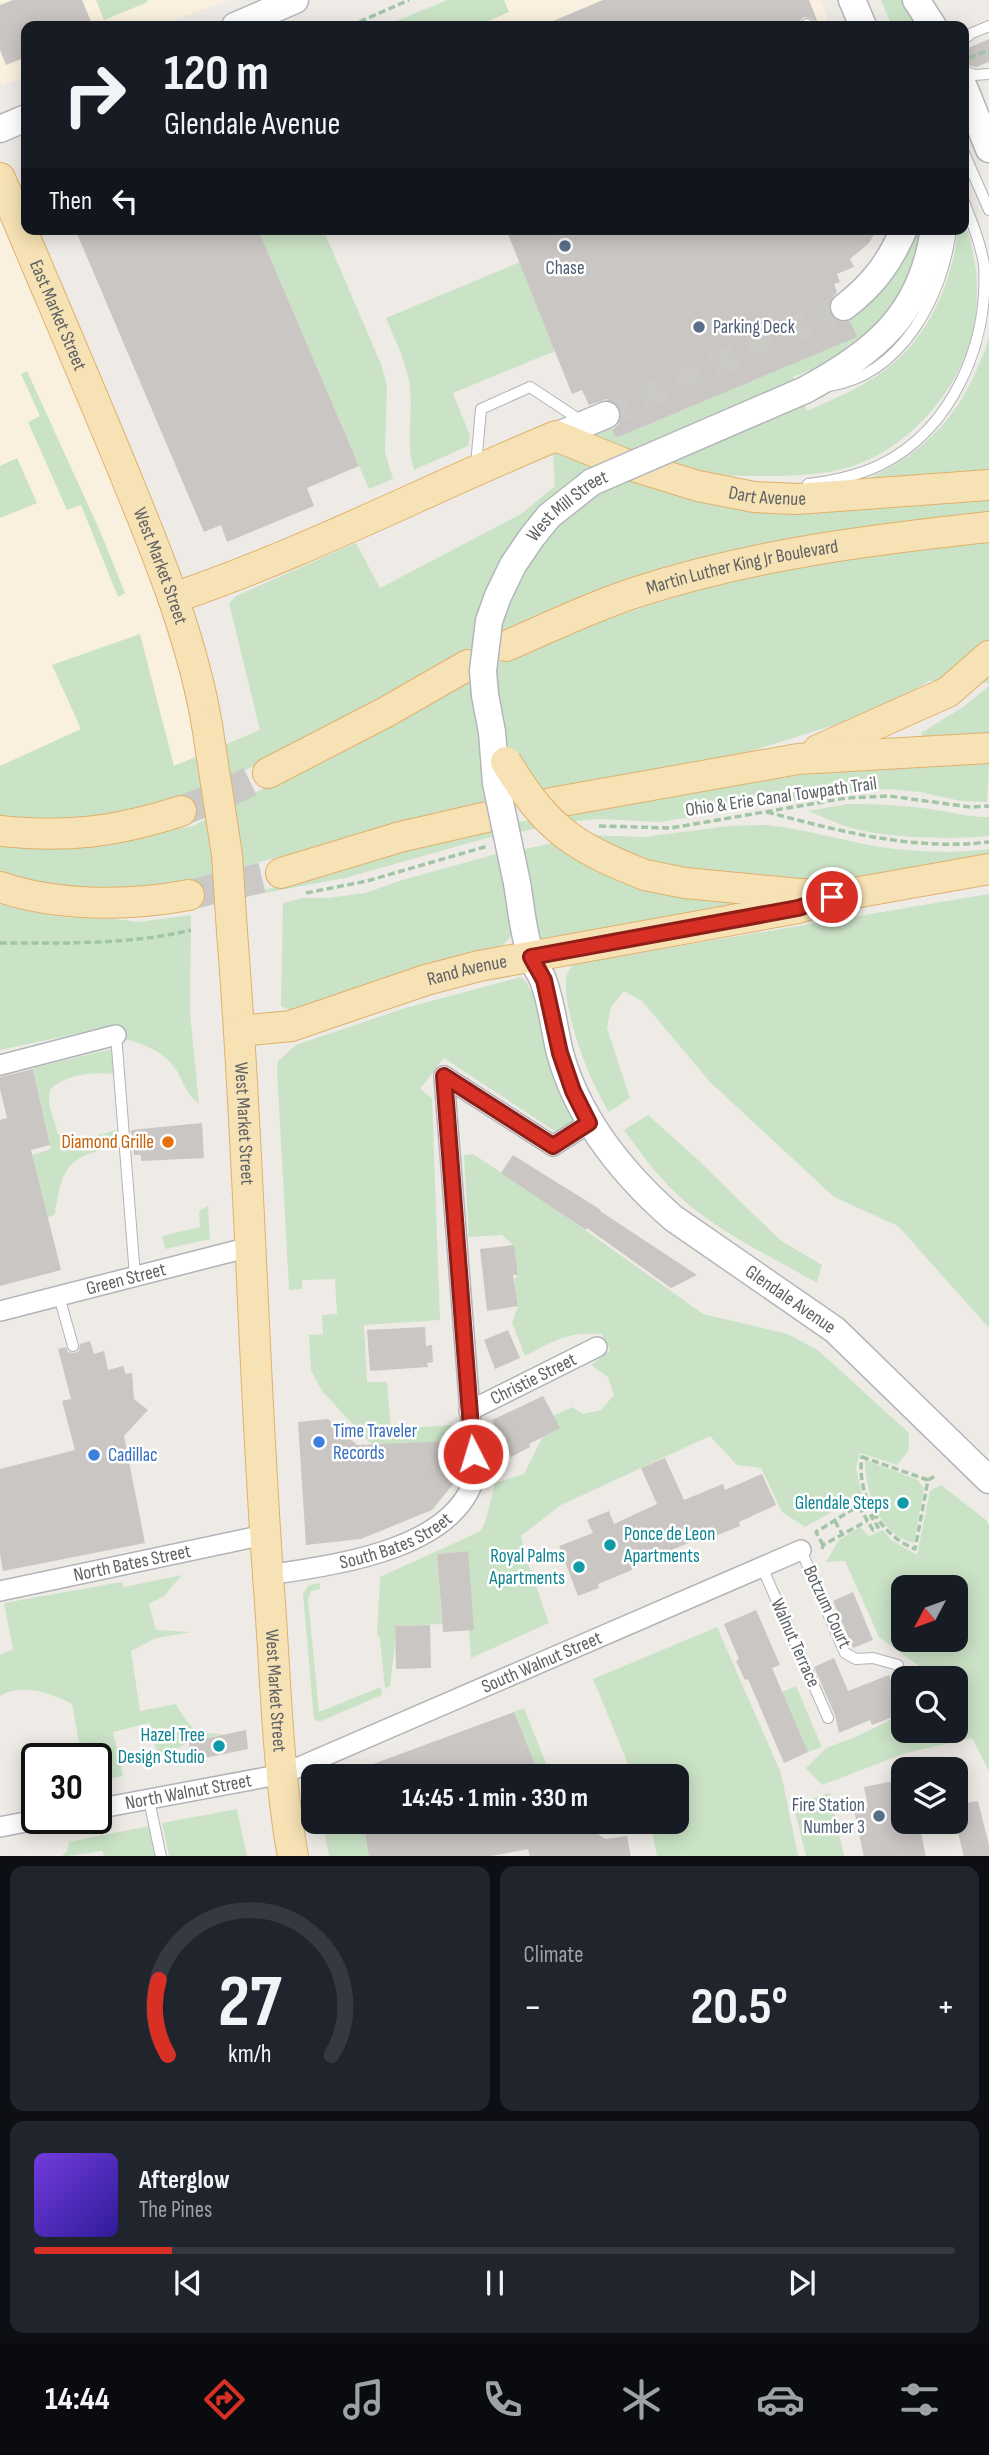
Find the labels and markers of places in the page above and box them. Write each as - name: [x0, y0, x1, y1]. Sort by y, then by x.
- marker: Chase: [557, 238, 573, 254]
- place label: Chase: [545, 257, 585, 280]
- place label: Parking Deck: [713, 316, 796, 339]
- marker: Parking Deck: [691, 319, 707, 335]
- pin: [802, 867, 862, 927]
- place label: Diamond Grille: [61, 1131, 154, 1154]
- marker: Diamond Grille: [160, 1134, 176, 1150]
- place label: Time Traveler Records: [333, 1420, 418, 1465]
- marker: Time Traveler Records: [311, 1434, 327, 1450]
- place label: Cadillac: [108, 1444, 158, 1467]
- marker: Cadillac: [86, 1447, 102, 1463]
- place label: Glendale Steps: [795, 1492, 889, 1515]
- marker: Glendale Steps: [895, 1495, 911, 1511]
- place label: Ponce de Leon Apartments: [623, 1523, 715, 1568]
- marker: Ponce de Leon Apartments: [602, 1537, 618, 1553]
- place label: Royal Palms Apartments: [488, 1545, 565, 1590]
- marker: Royal Palms Apartments: [571, 1559, 587, 1575]
- place label: Hazel Tree Design Studio: [118, 1724, 205, 1769]
- marker: Hazel Tree Design Studio: [211, 1738, 227, 1754]
- place label: Fire Station Number 3: [792, 1794, 865, 1839]
- marker: Fire Station Number 3: [871, 1808, 887, 1824]

